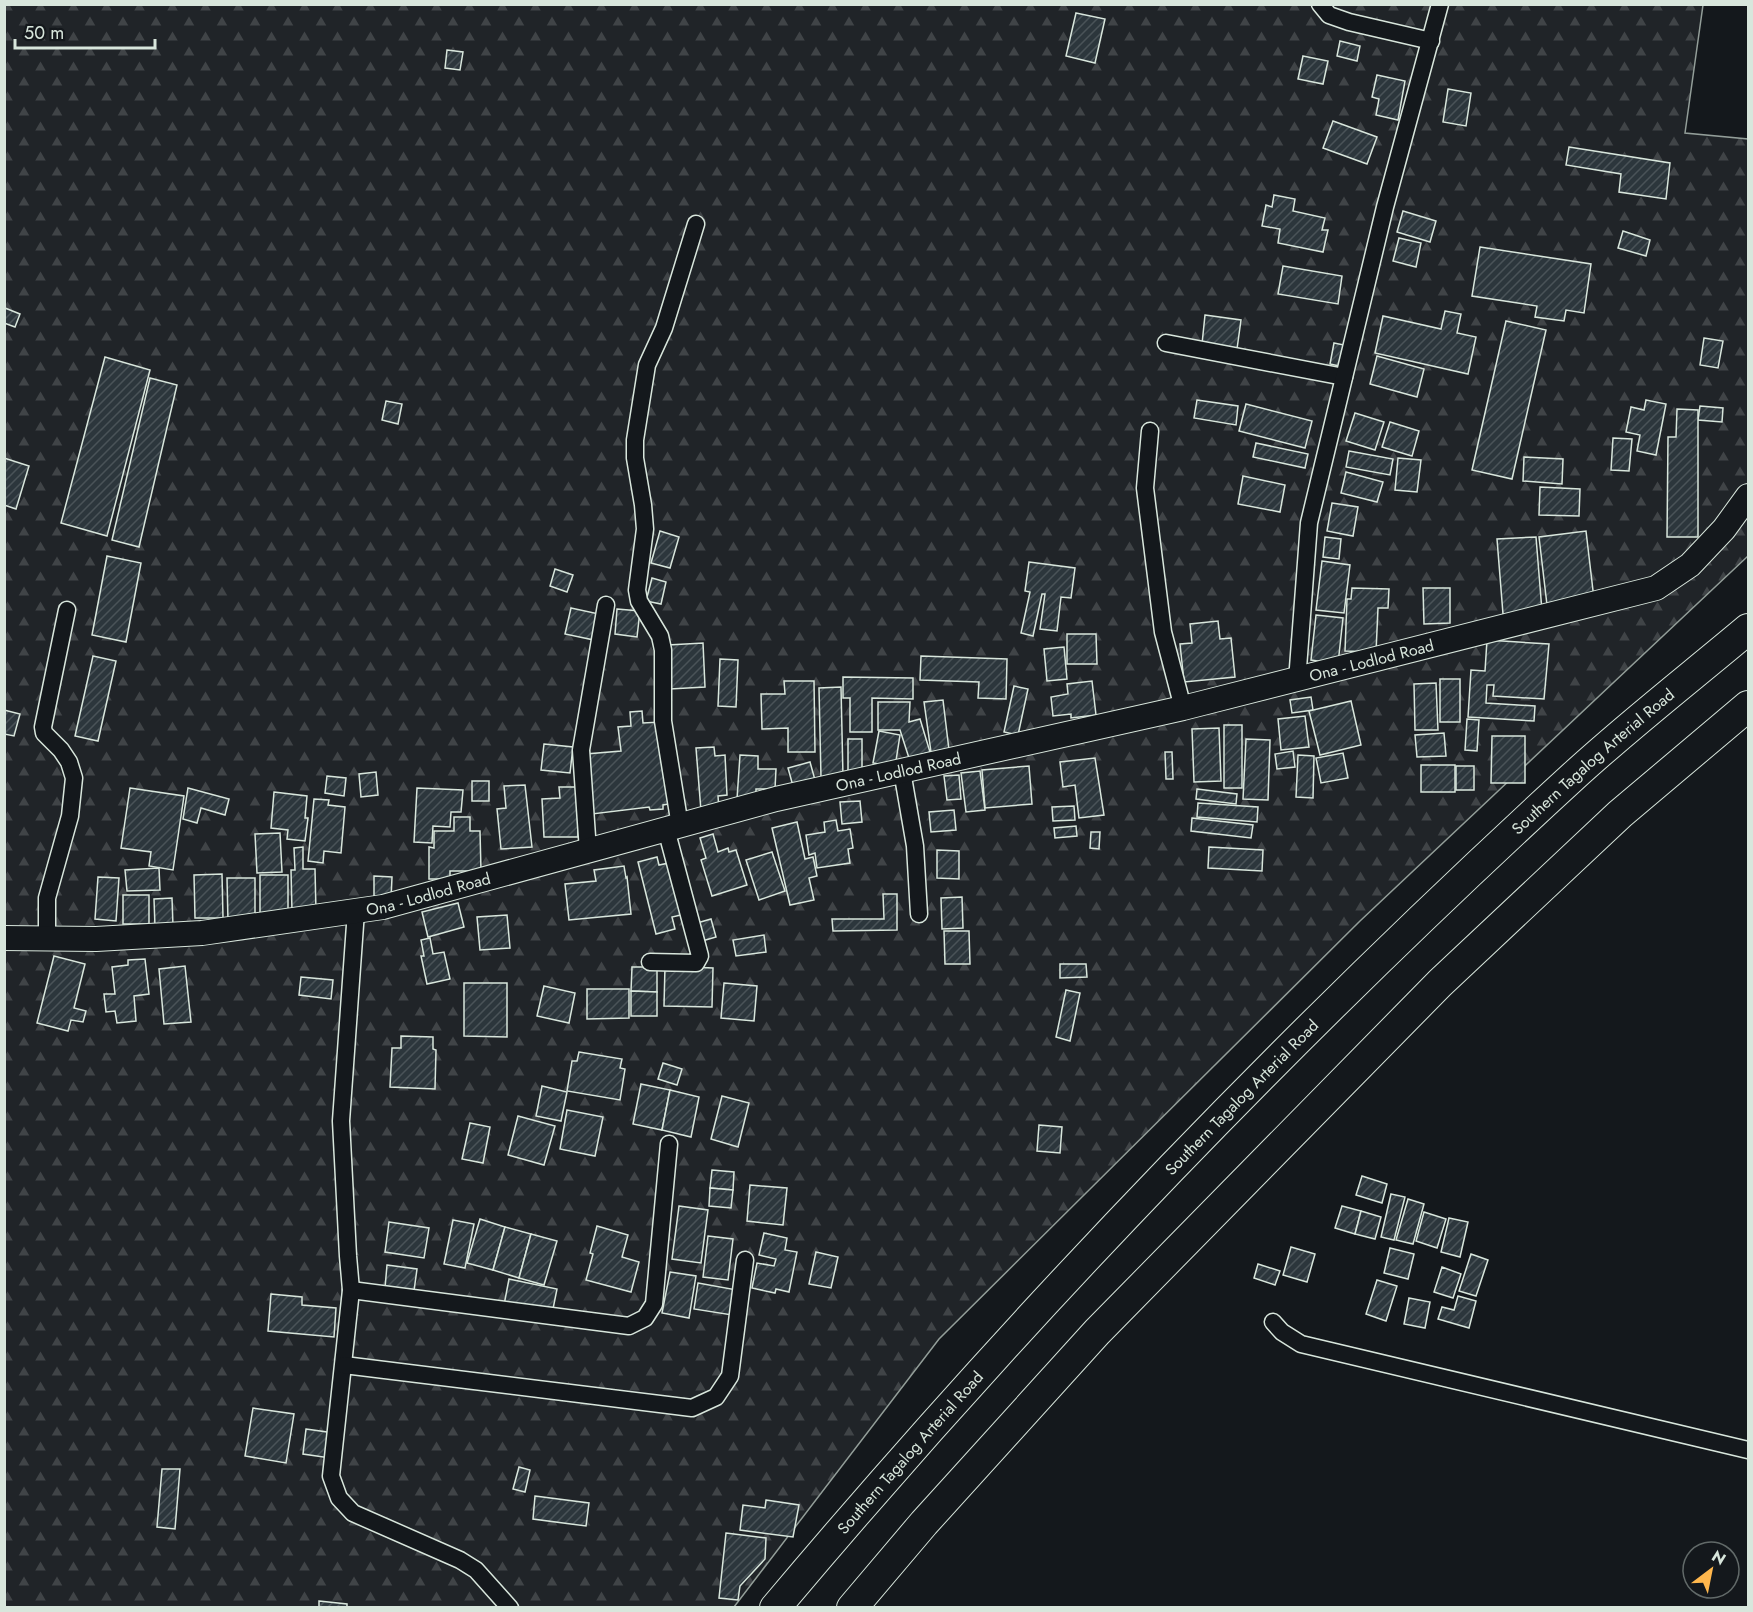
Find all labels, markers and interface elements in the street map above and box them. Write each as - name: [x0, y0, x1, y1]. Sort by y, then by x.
- scale bar: [15, 12, 154, 50]
- text: 50 m: [24, 20, 64, 46]
- street label: Ona - Lodlod Road: [1307, 634, 1436, 688]
- street label: Southern Tagalog Arterial Road: [1506, 683, 1679, 840]
- street label: Ona - Lodlod Road: [834, 747, 963, 797]
- street label: Ona - Lodlod Road: [365, 867, 493, 921]
- street label: Southern Tagalog Arterial Road: [1160, 1014, 1324, 1180]
- street label: Southern Tagalog Arterial Road: [832, 1366, 989, 1539]
- north arrow: [1681, 1540, 1741, 1600]
- text: N: [1707, 1545, 1730, 1571]

